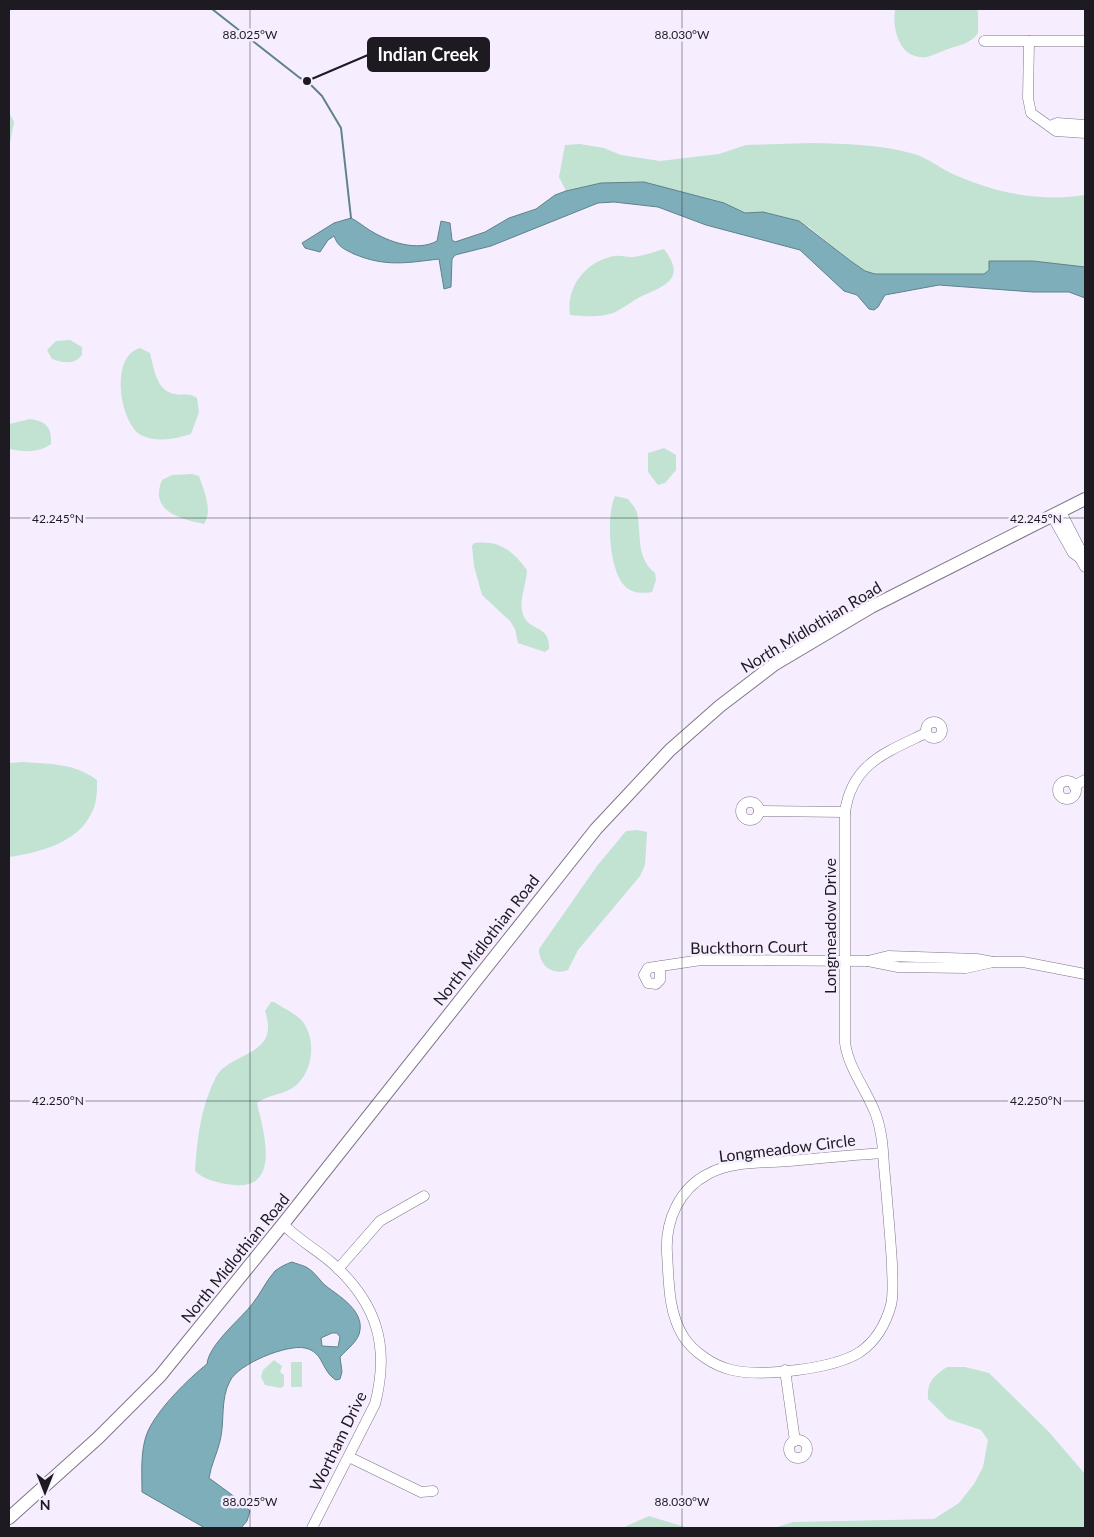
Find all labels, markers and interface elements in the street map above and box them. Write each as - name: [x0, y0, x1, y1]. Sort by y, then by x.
- text: 88.025°W: [222, 27, 278, 42]
- text: 88.030°W: [654, 27, 710, 42]
- callout: Indian Creek: [368, 38, 489, 71]
- text: Indian Creek: [378, 43, 479, 65]
- text: 42.245°N: [32, 511, 84, 526]
- text: 42.245°N: [1010, 511, 1062, 526]
- street label: North Midlothian Road: [737, 577, 885, 676]
- street label: Longmeadow Drive: [820, 858, 839, 994]
- street label: North Midlothian Road: [429, 870, 543, 1009]
- street label: Buckthorn Court: [690, 936, 808, 957]
- text: 42.250°N: [32, 1093, 84, 1108]
- text: 42.250°N: [1010, 1093, 1062, 1108]
- street label: Longmeadow Circle: [717, 1130, 856, 1165]
- street label: North Midlothian Road: [177, 1189, 293, 1326]
- street label: Wortham Drive: [305, 1388, 370, 1494]
- north arrow: [20, 1467, 70, 1517]
- text: 88.025°W: [222, 1494, 278, 1509]
- text: 88.030°W: [654, 1494, 710, 1509]
- text: N: [40, 1497, 50, 1514]

